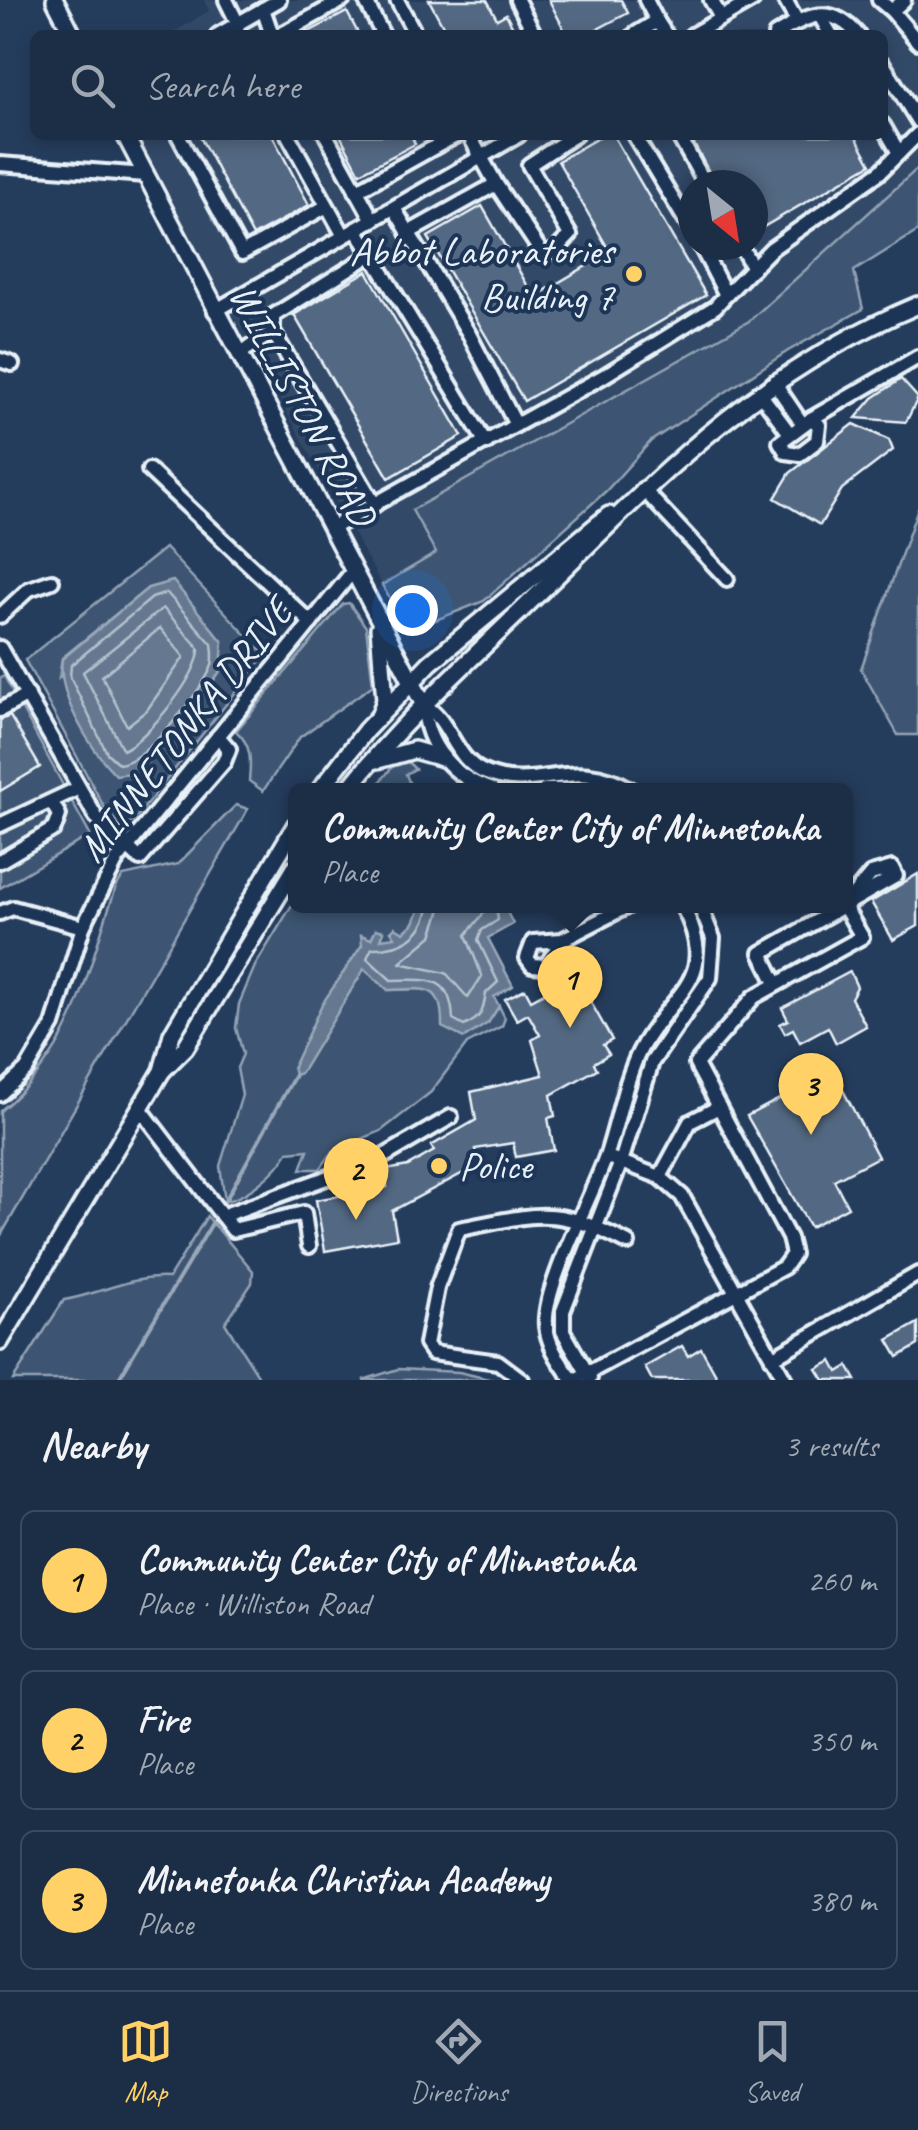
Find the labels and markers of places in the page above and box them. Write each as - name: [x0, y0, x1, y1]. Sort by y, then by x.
- place label: Abbot Laboratories Building 7: [350, 226, 617, 322]
- marker: Abbot Laboratories Building 7: [623, 263, 645, 285]
- pin: 1: [538, 946, 602, 1028]
- pin: 3: [778, 1052, 844, 1135]
- pin: 2: [324, 1138, 388, 1220]
- place label: Police: [459, 1141, 535, 1191]
- marker: Police: [428, 1155, 450, 1177]

